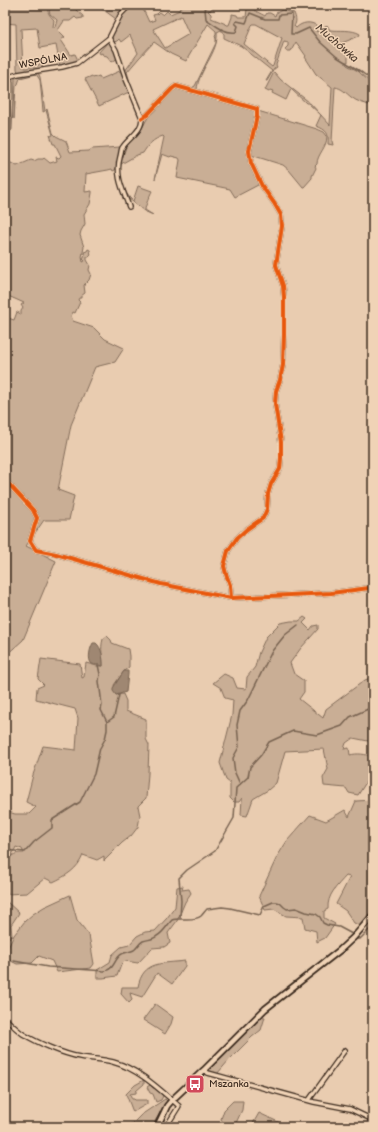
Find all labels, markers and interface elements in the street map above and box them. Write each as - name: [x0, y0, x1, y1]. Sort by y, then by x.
- water label: Muchówka: [313, 21, 361, 65]
- street label: WSPÓLNA: [18, 50, 69, 72]
- bus stop icon: Mszanka: [184, 1073, 206, 1095]
- place label: Mszanka: [209, 1078, 249, 1090]

